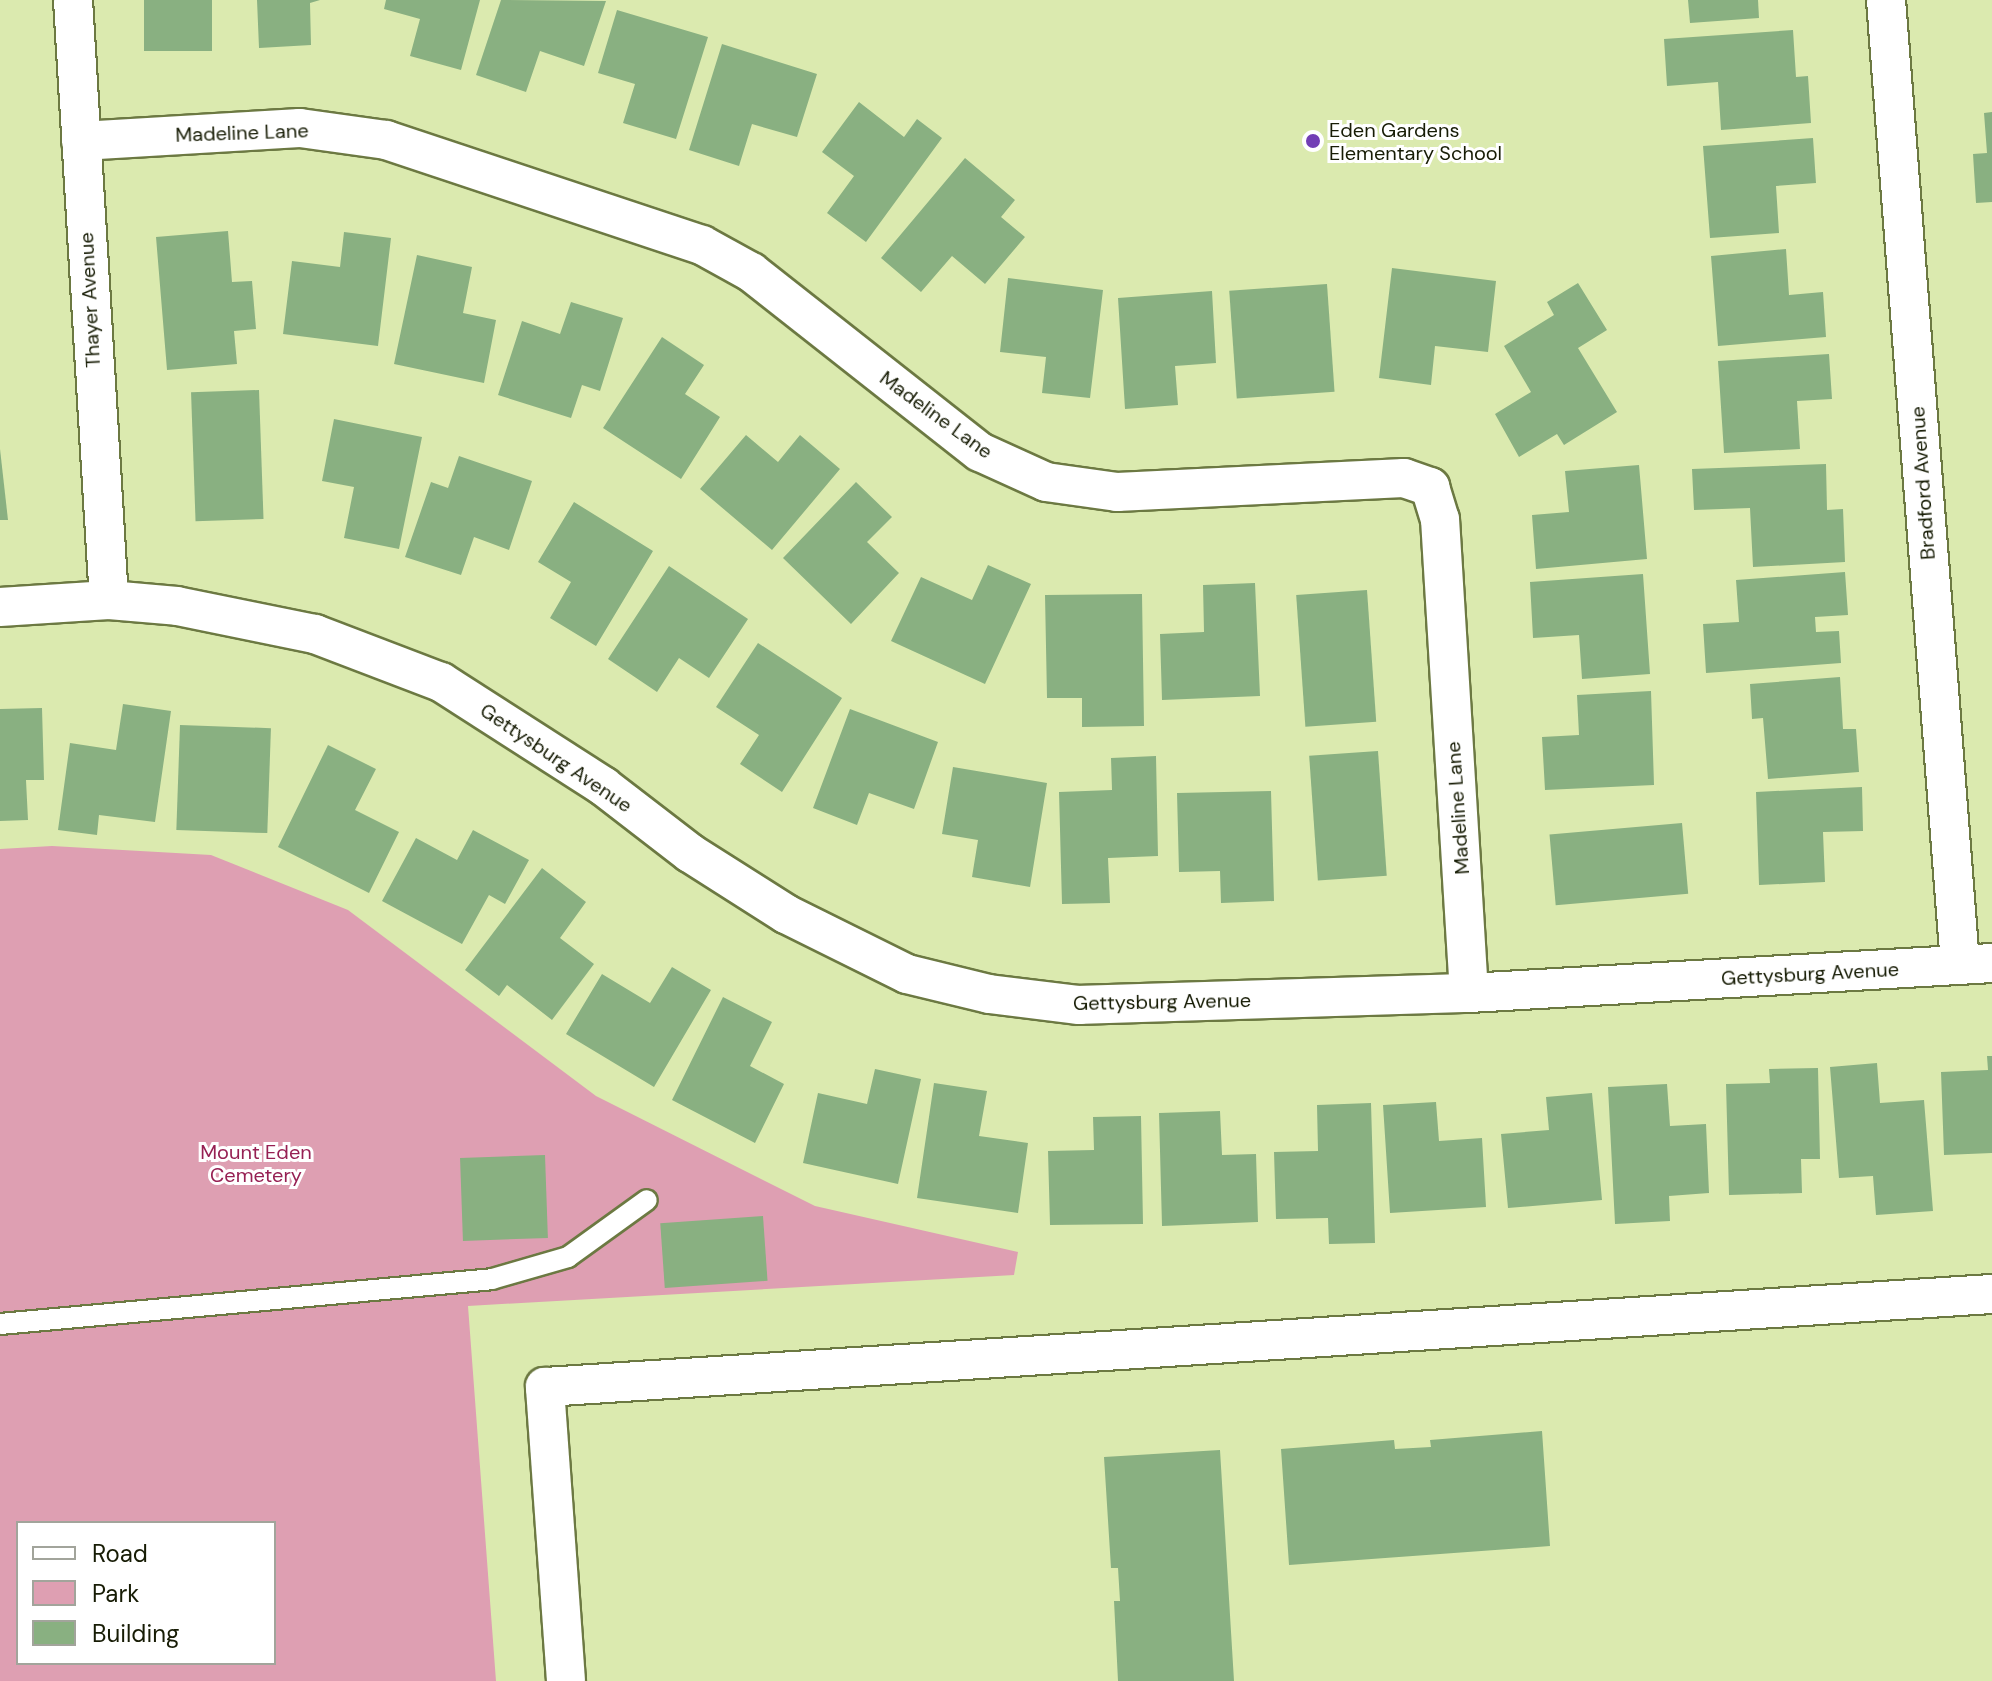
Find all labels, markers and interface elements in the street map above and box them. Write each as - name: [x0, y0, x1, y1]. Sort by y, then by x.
- place label: Eden Gardens Elementary School: [1329, 118, 1502, 165]
- street label: Madeline Lane: [175, 119, 309, 147]
- marker: Eden Gardens Elementary School: [1304, 132, 1322, 150]
- street label: Thayer Avenue: [74, 232, 106, 368]
- street label: Madeline Lane: [875, 366, 997, 464]
- street label: Bradford Avenue: [1906, 405, 1940, 561]
- street label: Gettysburg Avenue: [475, 698, 637, 818]
- street label: Madeline Lane: [1441, 741, 1475, 875]
- street label: Gettysburg Avenue: [1720, 957, 1900, 991]
- street label: Gettysburg Avenue: [1073, 988, 1251, 1016]
- park label: Mount Eden Cemetery: [200, 1140, 312, 1187]
- legend: [16, 1521, 276, 1665]
- text: Road: [92, 1538, 148, 1569]
- text: Park: [92, 1578, 139, 1609]
- text: Building: [92, 1618, 179, 1649]

